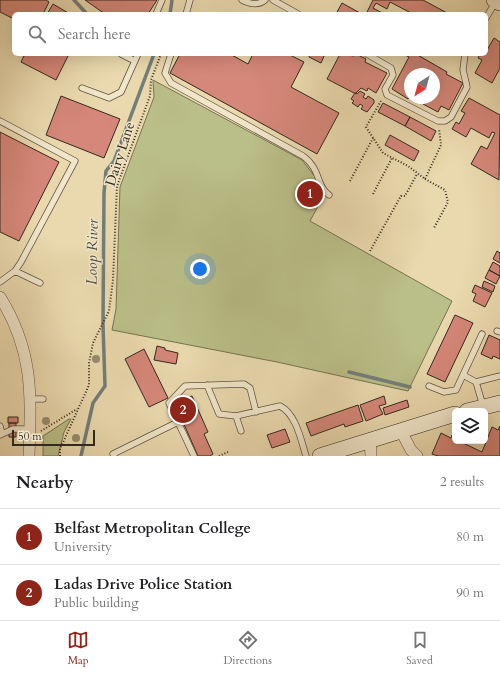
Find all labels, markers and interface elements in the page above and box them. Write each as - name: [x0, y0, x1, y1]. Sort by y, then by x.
- search box: [12, 12, 488, 56]
- icon: search: [26, 23, 48, 45]
- text: Search here: [58, 24, 131, 44]
- north arrow: [404, 68, 440, 104]
- street label: Dairy Lane: [101, 119, 139, 189]
- pin: 1: [297, 179, 323, 209]
- water label: Loop River: [81, 217, 103, 285]
- your location: [190, 259, 210, 279]
- pin: 2: [170, 395, 196, 425]
- map controls: [452, 408, 488, 444]
- button: layers: [452, 408, 488, 444]
- scale bar: [12, 428, 95, 447]
- text: 50 m: [18, 429, 42, 444]
- text: Nearby: [16, 471, 73, 494]
- text: 2 results: [440, 473, 484, 491]
- text: Belfast Metropolitan College: [54, 518, 251, 538]
- text: 1: [26, 528, 32, 546]
- text: 80 m: [456, 528, 484, 546]
- text: University: [54, 538, 112, 556]
- text: Ladas Drive Police Station: [54, 574, 232, 594]
- text: 2: [26, 584, 32, 602]
- text: 90 m: [456, 584, 484, 602]
- text: Public building: [54, 594, 139, 612]
- tab: Map: [67, 629, 89, 668]
- tab: Directions: [223, 629, 272, 668]
- tab: Saved: [406, 629, 433, 668]

